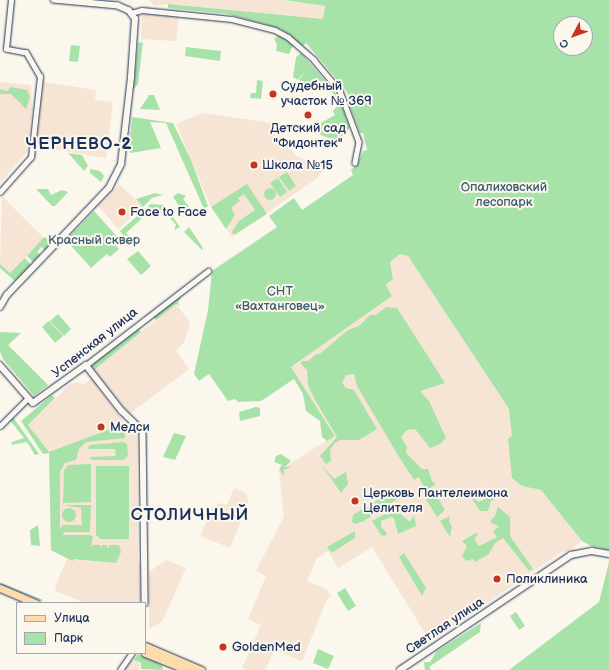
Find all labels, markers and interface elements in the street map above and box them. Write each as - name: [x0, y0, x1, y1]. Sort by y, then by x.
- north arrow: [553, 16, 593, 56]
- text: С: [557, 36, 572, 51]
- place label: Судебный участок № 369: [281, 79, 372, 110]
- marker: Судебный участок № 369: [268, 89, 278, 99]
- marker: Детский сад "Фидонтек": [303, 110, 313, 120]
- place label: Детский сад "Фидонтек": [270, 121, 346, 152]
- district label: ЧЕРНЕВО-2: [26, 135, 132, 155]
- place label: Школа №15: [262, 157, 333, 173]
- marker: Школа №15: [249, 160, 259, 170]
- park label: Опалиховский лесопарк: [461, 180, 547, 211]
- place label: Face to Face: [130, 204, 207, 220]
- marker: Face to Face: [117, 207, 127, 217]
- park label: Красный сквер: [48, 232, 140, 248]
- park label: СНТ «Вахтанговец»: [235, 284, 325, 315]
- street label: Успенская улица: [49, 305, 141, 381]
- place label: Медси: [110, 419, 150, 435]
- marker: Медси: [95, 421, 107, 433]
- place label: Церковь Пантелеимона Целителя: [363, 486, 508, 517]
- marker: Церковь Пантелеимона Целителя: [350, 496, 360, 506]
- district label: СТОЛИЧНЫЙ: [131, 506, 249, 526]
- place label: Поликлиника: [506, 571, 588, 587]
- marker: Поликлиника: [491, 573, 503, 585]
- street label: Светлая улица: [403, 594, 487, 658]
- legend: [16, 602, 146, 654]
- text: Улица: [54, 611, 90, 626]
- text: Парк: [54, 631, 83, 646]
- place label: GoldenMed: [232, 639, 301, 655]
- marker: GoldenMed: [217, 641, 229, 653]

